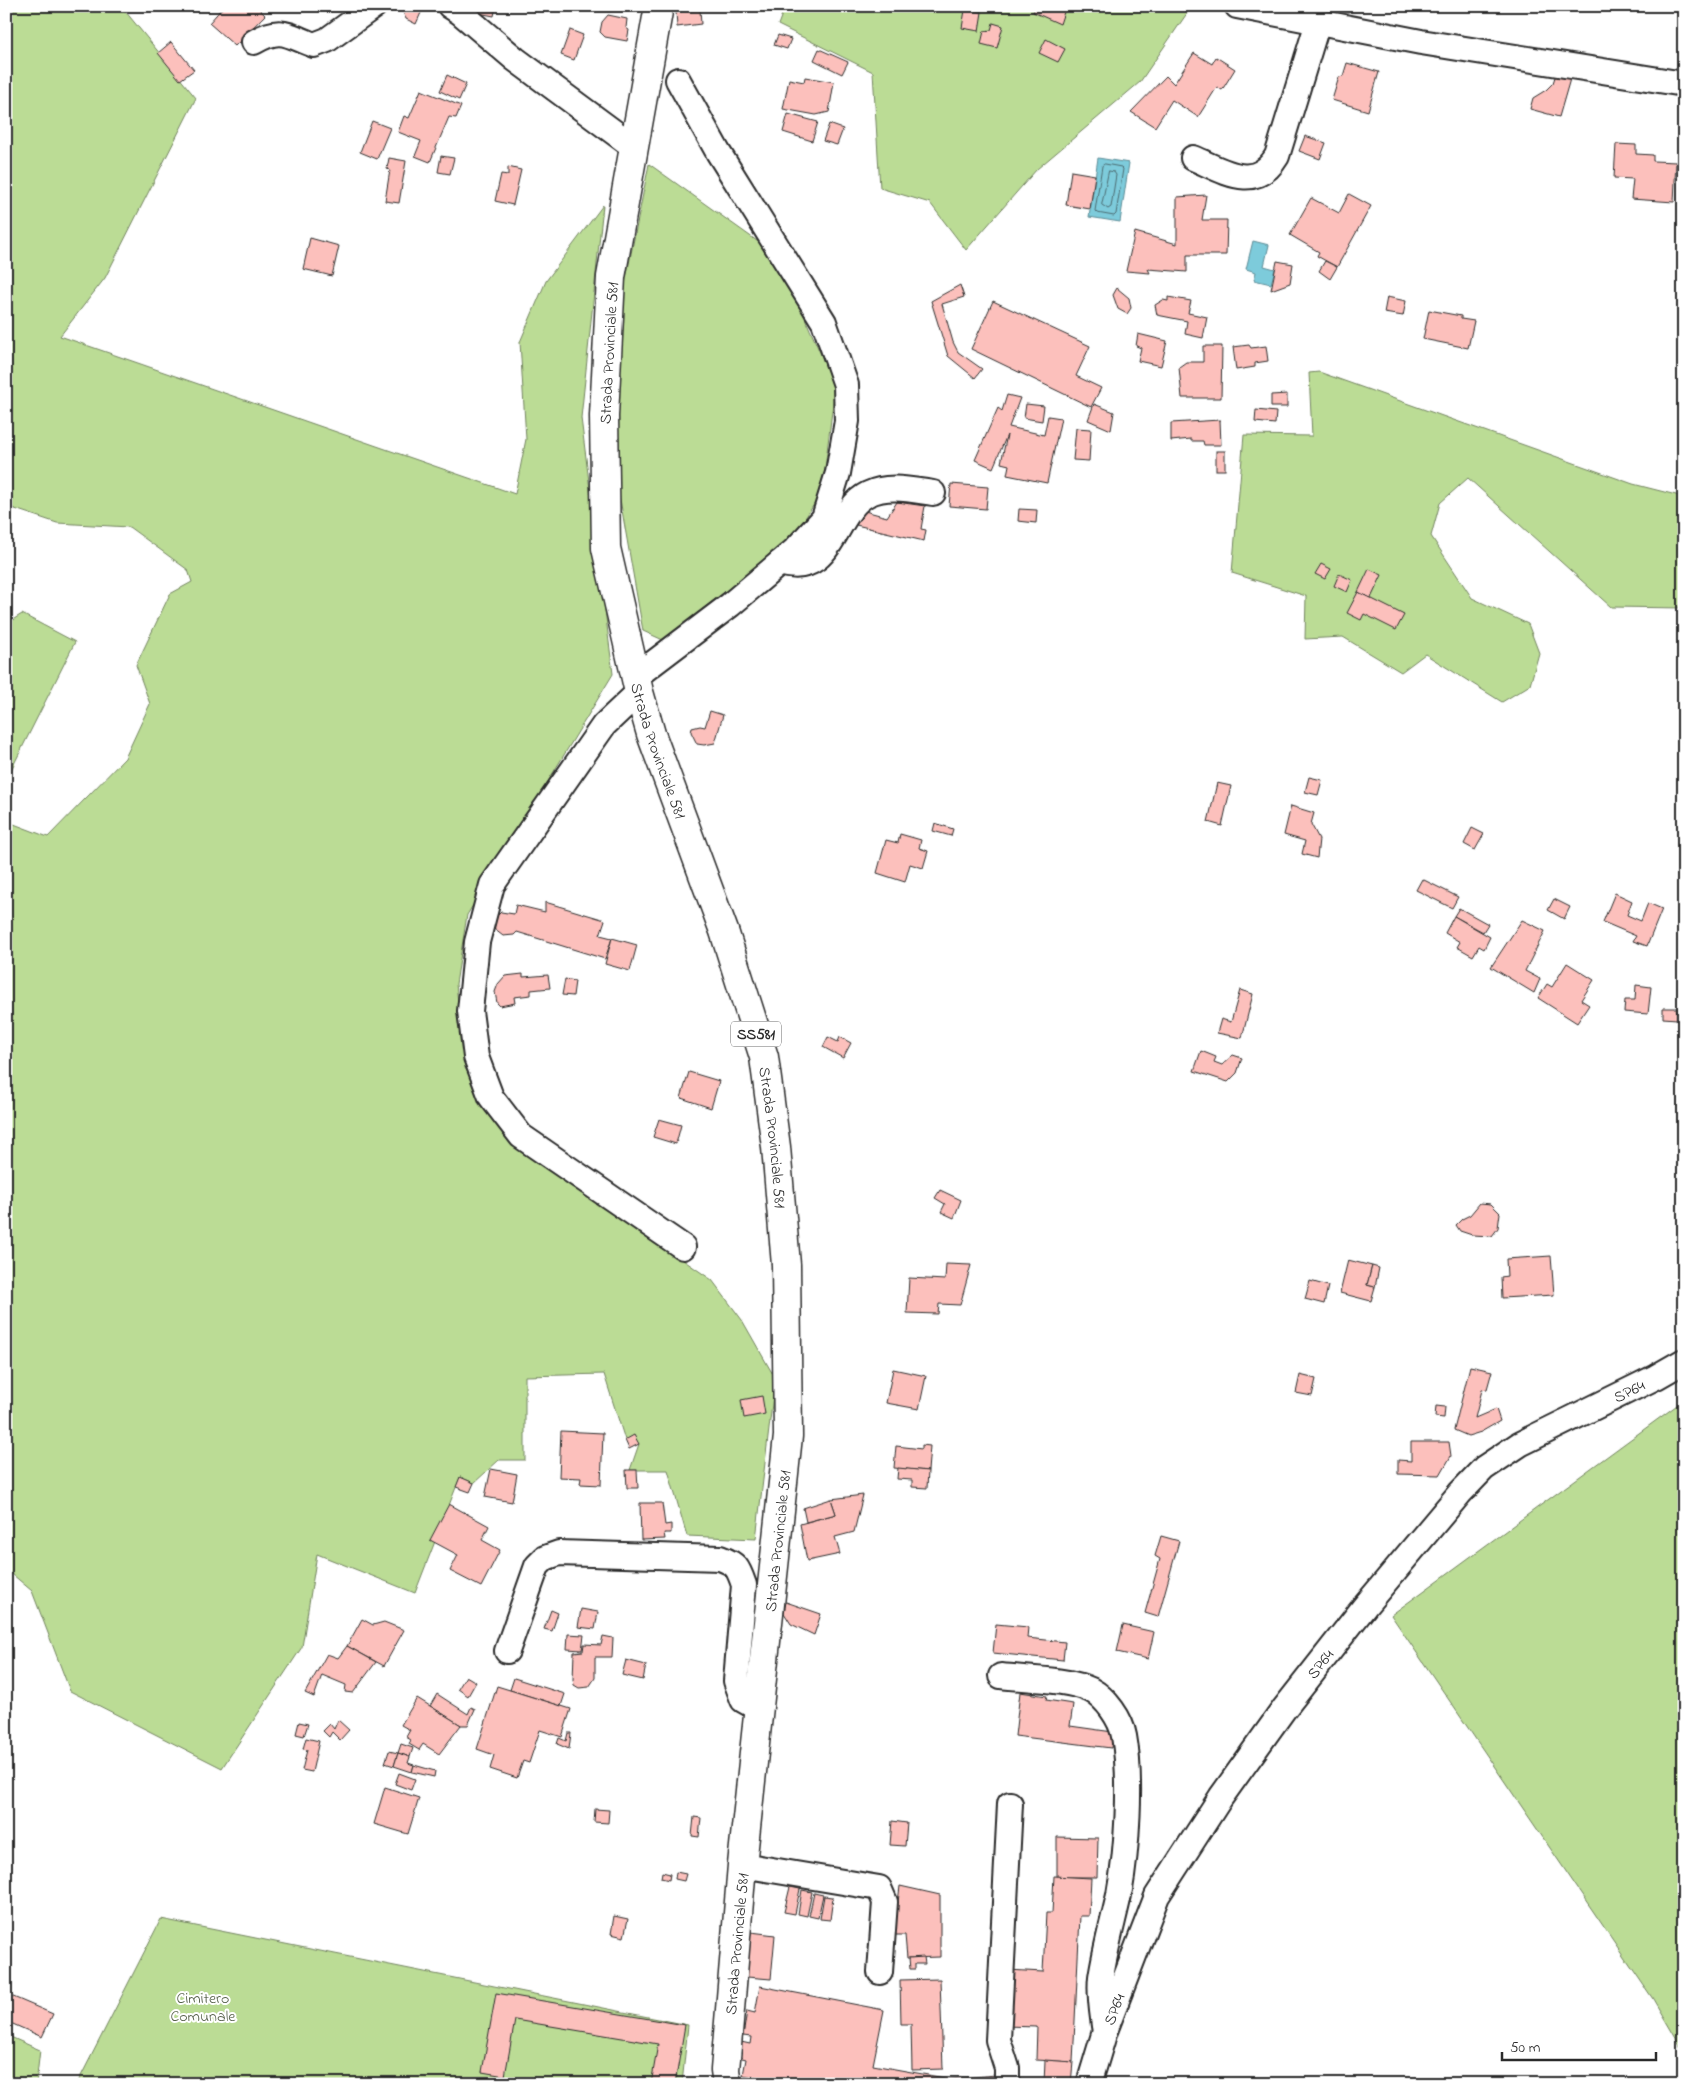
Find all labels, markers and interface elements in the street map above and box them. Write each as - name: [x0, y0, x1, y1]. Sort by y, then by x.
- street label: Strada Provinciale 581: [594, 282, 626, 425]
- street label: Strada Provinciale 581: [623, 681, 691, 823]
- road number: SS581: [731, 1022, 781, 1046]
- street label: Strada Provinciale 581: [751, 1065, 791, 1209]
- street label: SP64: [1610, 1374, 1650, 1410]
- street label: Strada Provinciale 581: [760, 1469, 798, 1613]
- street label: SP64: [1302, 1644, 1341, 1685]
- street label: Strada Provinciale 581: [720, 1872, 756, 2016]
- park label: Cimitero Comunale: [170, 1987, 236, 2029]
- street label: SP64: [1098, 1990, 1132, 2029]
- scale bar: [1502, 2030, 1656, 2062]
- text: 50 m: [1510, 2037, 1541, 2059]

